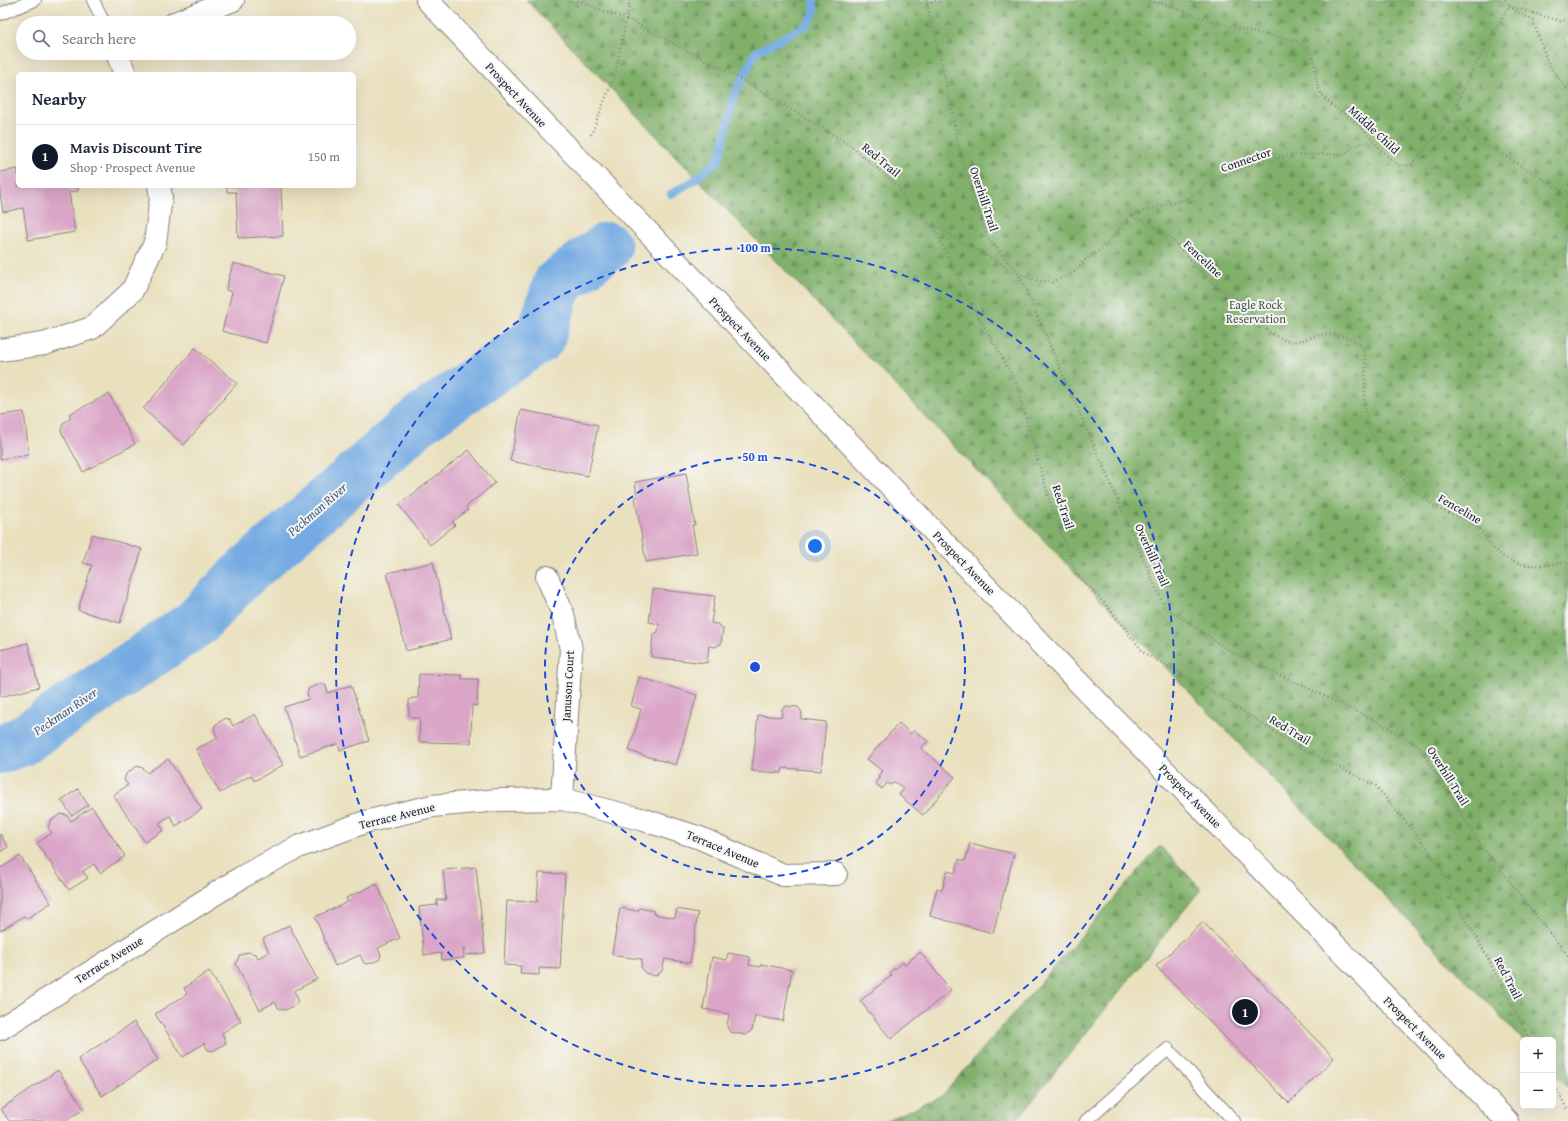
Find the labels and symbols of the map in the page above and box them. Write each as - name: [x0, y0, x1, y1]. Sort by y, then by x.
- street label: Prospect Avenue: [482, 58, 551, 131]
- street label: Middle Child: [1345, 102, 1404, 158]
- street label: Red Trail: [858, 138, 905, 181]
- street label: Connector: [1218, 143, 1273, 176]
- street label: Overhill Trail: [966, 164, 1003, 234]
- street label: Fenceline: [1180, 236, 1227, 281]
- text: 100 m: [739, 239, 772, 256]
- street label: Prospect Avenue: [705, 293, 776, 365]
- park label: Eagle Rock Reservation: [1226, 296, 1286, 327]
- text: 50 m: [742, 448, 768, 465]
- water label: Peckman River: [283, 477, 352, 541]
- street label: Red Trail: [1048, 483, 1079, 532]
- street label: Fenceline: [1435, 489, 1486, 528]
- street label: Overhill Trail: [1131, 521, 1174, 589]
- street label: Prospect Avenue: [929, 527, 1000, 599]
- your location: [805, 536, 825, 556]
- street label: Januson Court: [557, 649, 578, 724]
- centre of rings: [748, 660, 762, 674]
- water label: Peckman River: [29, 682, 102, 740]
- street label: Red Trail: [1266, 711, 1315, 749]
- street label: Overhill Trail: [1423, 743, 1474, 809]
- street label: Prospect Avenue: [1155, 760, 1226, 832]
- street label: Terrace Avenue: [357, 798, 437, 833]
- street label: Terrace Avenue: [684, 826, 763, 872]
- street label: Terrace Avenue: [71, 932, 147, 987]
- street label: Red Trail: [1491, 954, 1527, 1002]
- street label: Prospect Avenue: [1380, 992, 1451, 1063]
- pin: 1: [1232, 997, 1258, 1027]

